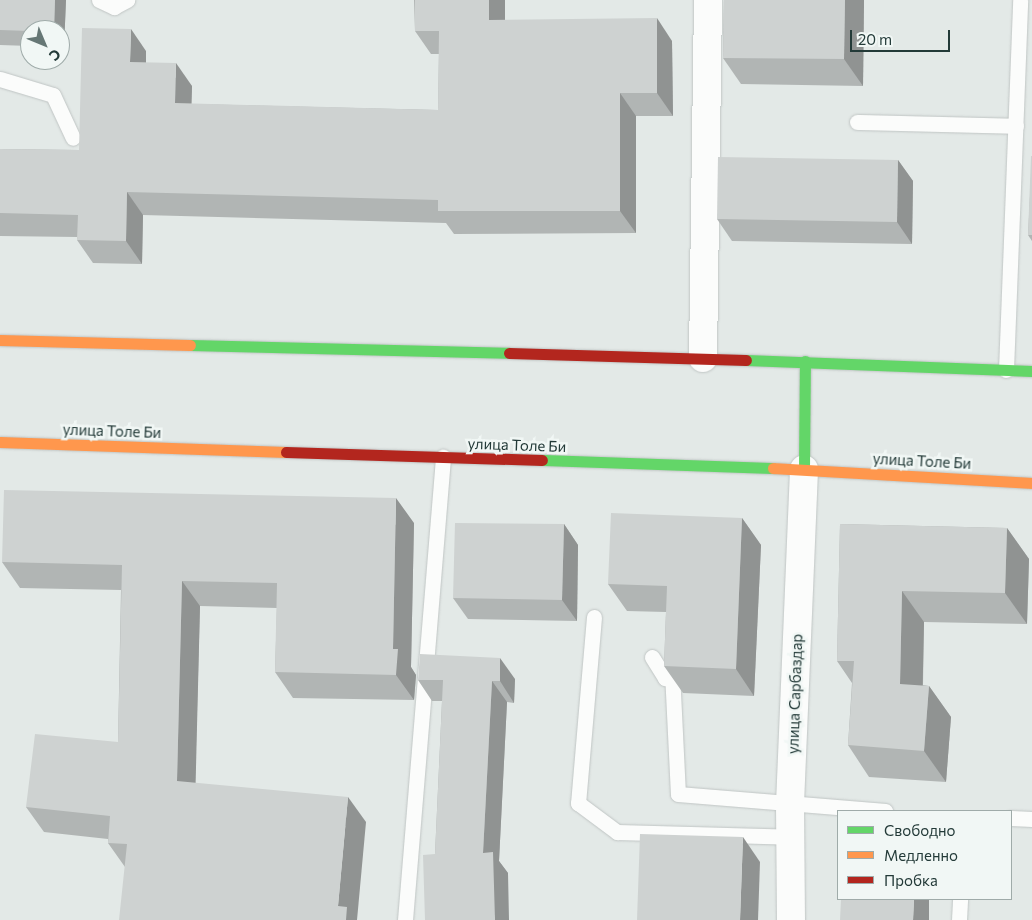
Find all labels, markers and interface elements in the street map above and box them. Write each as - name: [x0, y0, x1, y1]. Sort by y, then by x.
- north arrow: [20, 20, 70, 70]
- scale bar: [852, 20, 952, 52]
- text: 20 m: [858, 30, 892, 48]
- text: С: [46, 46, 65, 65]
- street label: улица Толе Би: [62, 420, 162, 442]
- street label: улица Толе Би: [467, 434, 567, 456]
- street label: улица Толе Би: [872, 449, 972, 473]
- street label: улица Сарбаздар: [784, 634, 806, 754]
- legend: [837, 810, 1012, 900]
- text: Свободно: [884, 821, 955, 839]
- text: Медленно: [884, 846, 958, 864]
- text: Пробка: [884, 871, 938, 889]

